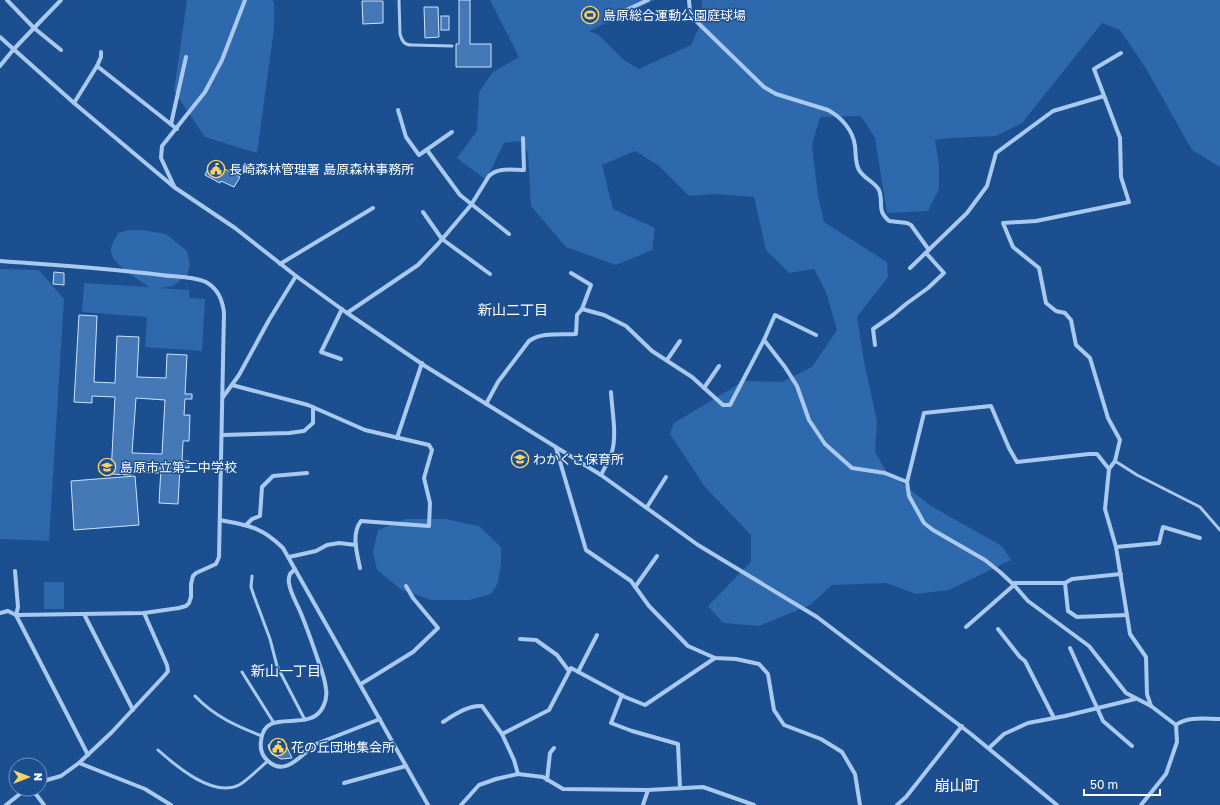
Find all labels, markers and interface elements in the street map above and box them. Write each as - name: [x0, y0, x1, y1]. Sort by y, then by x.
- sports icon: 島原総合運動公園庭球場: [580, 5, 600, 25]
- place label: 島原総合運動公園庭球場: [603, 7, 746, 23]
- public building icon: 長崎森林管理署 島原森林事務所: [206, 159, 226, 179]
- place label: 長崎森林管理署 島原森林事務所: [229, 161, 414, 177]
- district label: 新山二丁目: [478, 301, 548, 318]
- school or university icon: わかくさ保育所: [510, 449, 530, 469]
- place label: わかくさ保育所: [533, 451, 624, 467]
- school or university icon: 島原市立第二中学校: [97, 457, 117, 477]
- place label: 島原市立第二中学校: [120, 459, 237, 475]
- district label: 新山一丁目: [251, 662, 321, 679]
- public building icon: 花の丘団地集会所: [268, 737, 288, 757]
- place label: 花の丘団地集会所: [291, 739, 395, 755]
- north arrow: [8, 757, 48, 797]
- scale bar: [1084, 771, 1160, 797]
- text: N: [32, 773, 45, 781]
- district label: 崩山町: [934, 776, 980, 794]
- text: 50 m: [1090, 777, 1118, 792]

